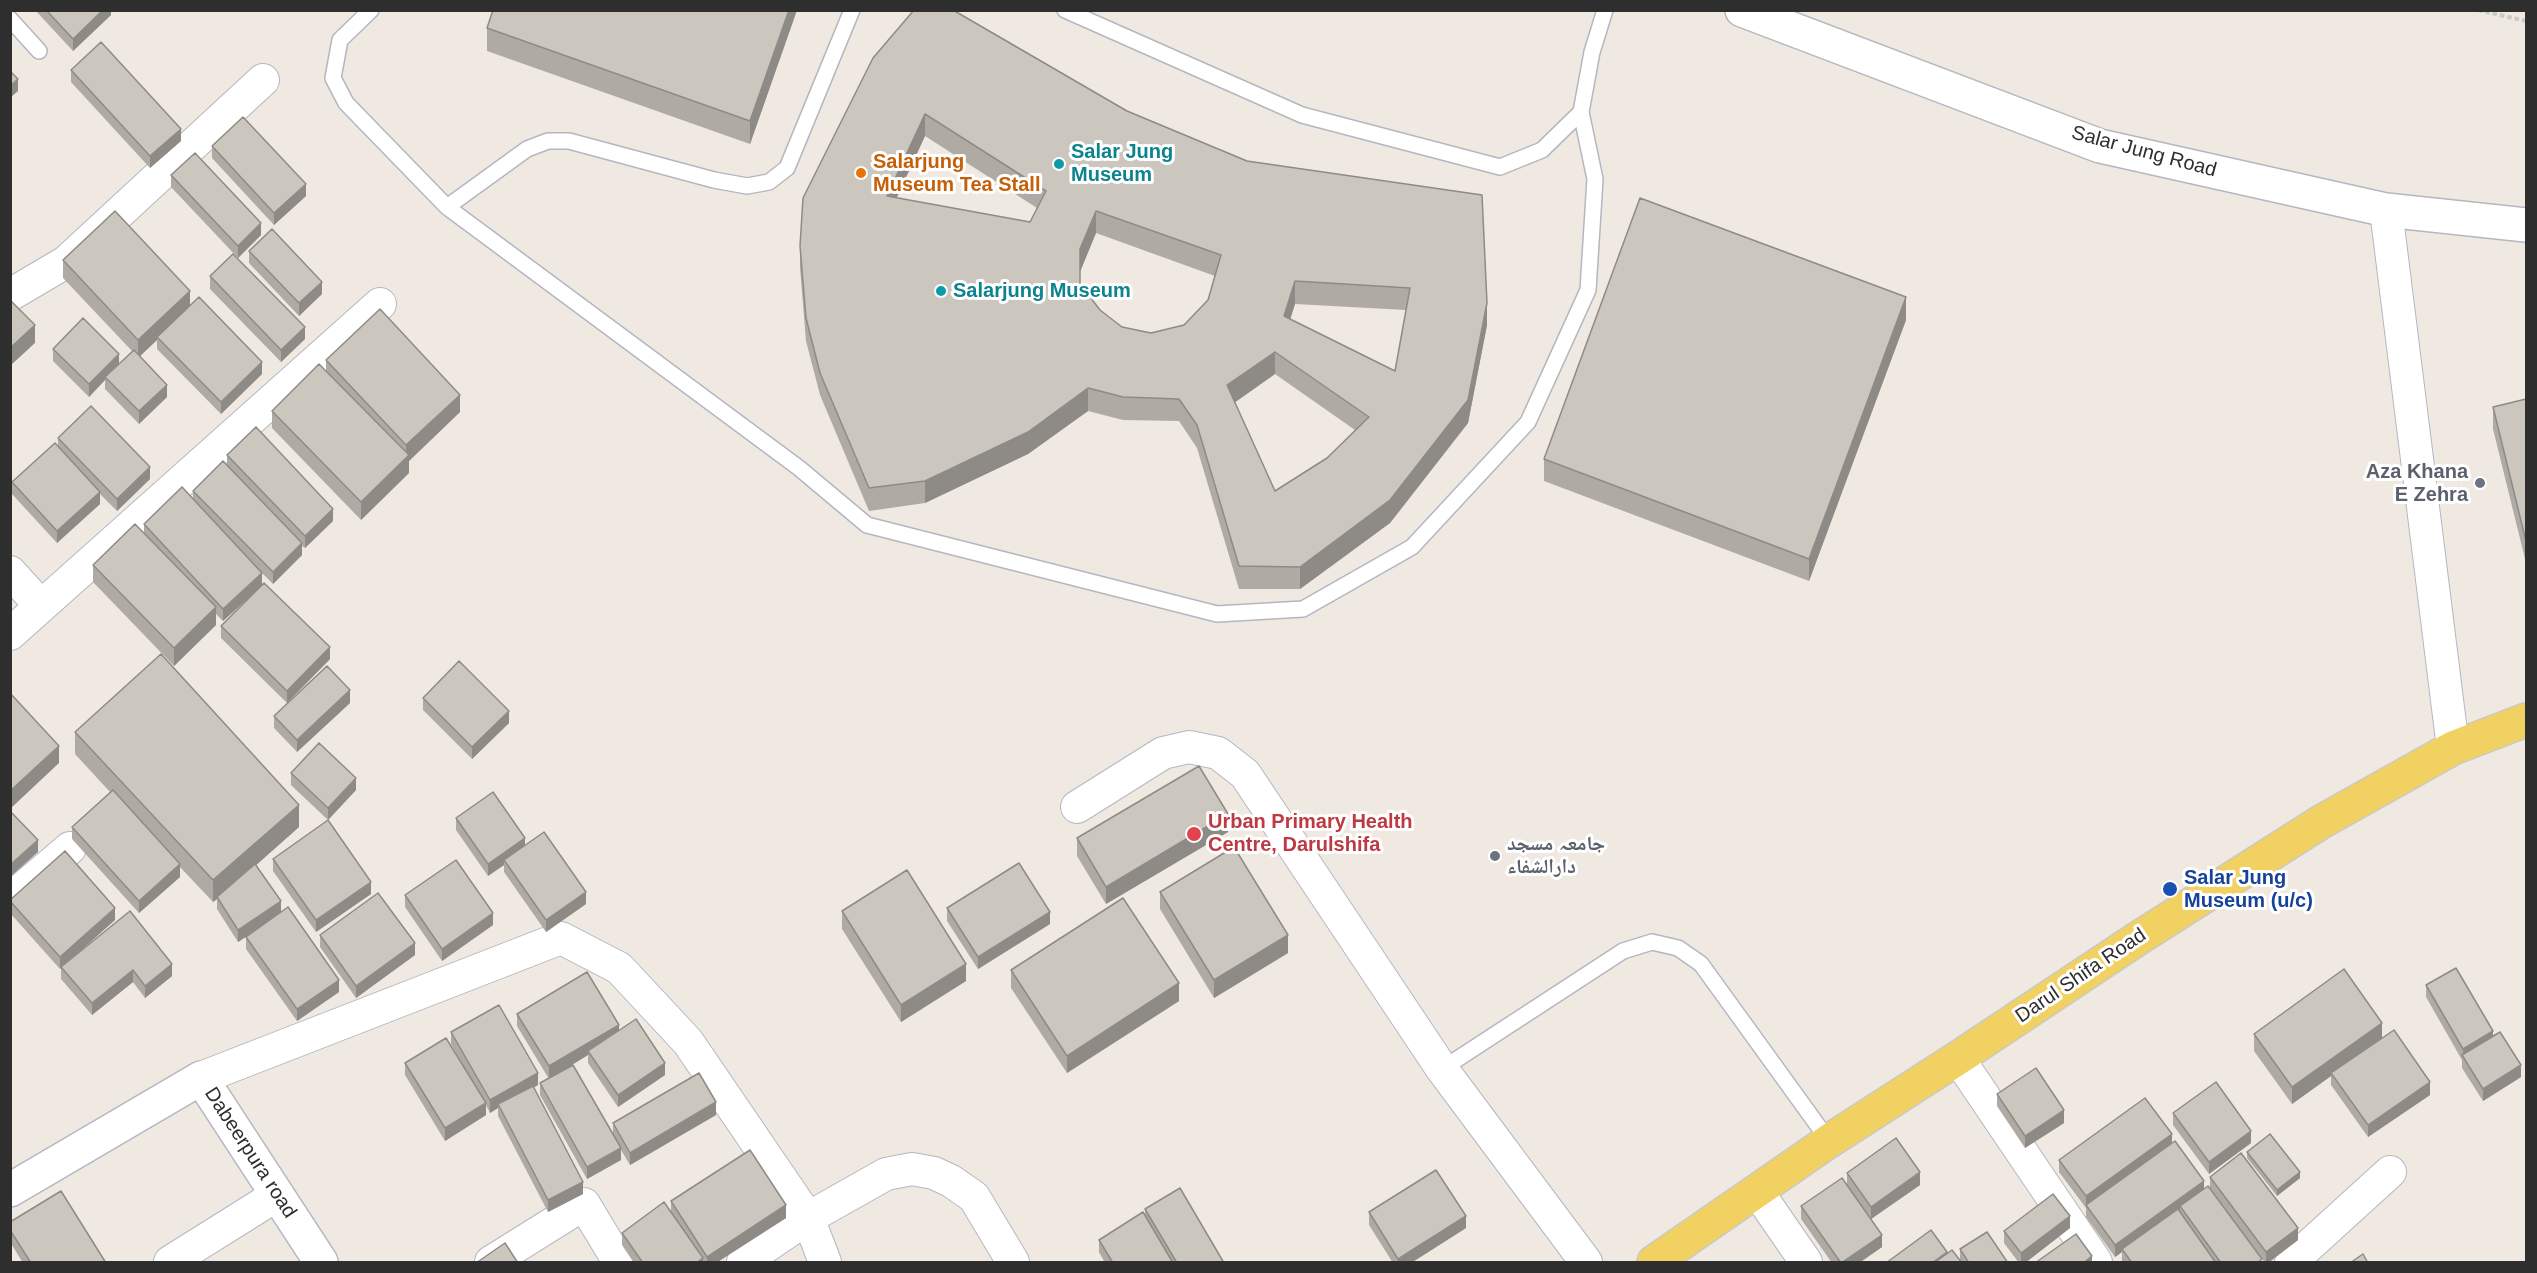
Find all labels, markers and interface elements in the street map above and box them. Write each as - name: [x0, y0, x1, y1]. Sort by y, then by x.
- street label: Salar Jung Road: [2069, 121, 2219, 183]
- place label: Salar Jung Museum: [1071, 140, 1173, 187]
- place label: Salarjung Museum Tea Stall: [873, 150, 1040, 197]
- marker: Salar Jung Museum: [1052, 157, 1066, 171]
- marker: Salarjung Museum Tea Stall: [854, 166, 868, 180]
- place label: Salarjung Museum: [953, 279, 1131, 303]
- marker: Salarjung Museum: [934, 284, 948, 298]
- place label: Aza Khana E Zehra: [2366, 460, 2468, 507]
- marker: Aza Khana E Zehra: [2473, 476, 2487, 490]
- place label: Urban Primary Health Centre, Darulshifa: [1208, 810, 1413, 857]
- marker: Urban Primary Health Centre, Darulshifa: [1185, 825, 1203, 843]
- place label: جامعہ مسجد دارالشفاء: [1507, 832, 1605, 879]
- marker: جامعہ مسجد دارالشفاء: [1488, 849, 1502, 863]
- place label: Salar Jung Museum (u/c): [2184, 866, 2313, 913]
- marker: Salar Jung Museum (u/c): [2161, 880, 2179, 898]
- street label: Darul Shifa Road: [2011, 923, 2151, 1029]
- street label: Dabeerpura road: [199, 1083, 301, 1223]

